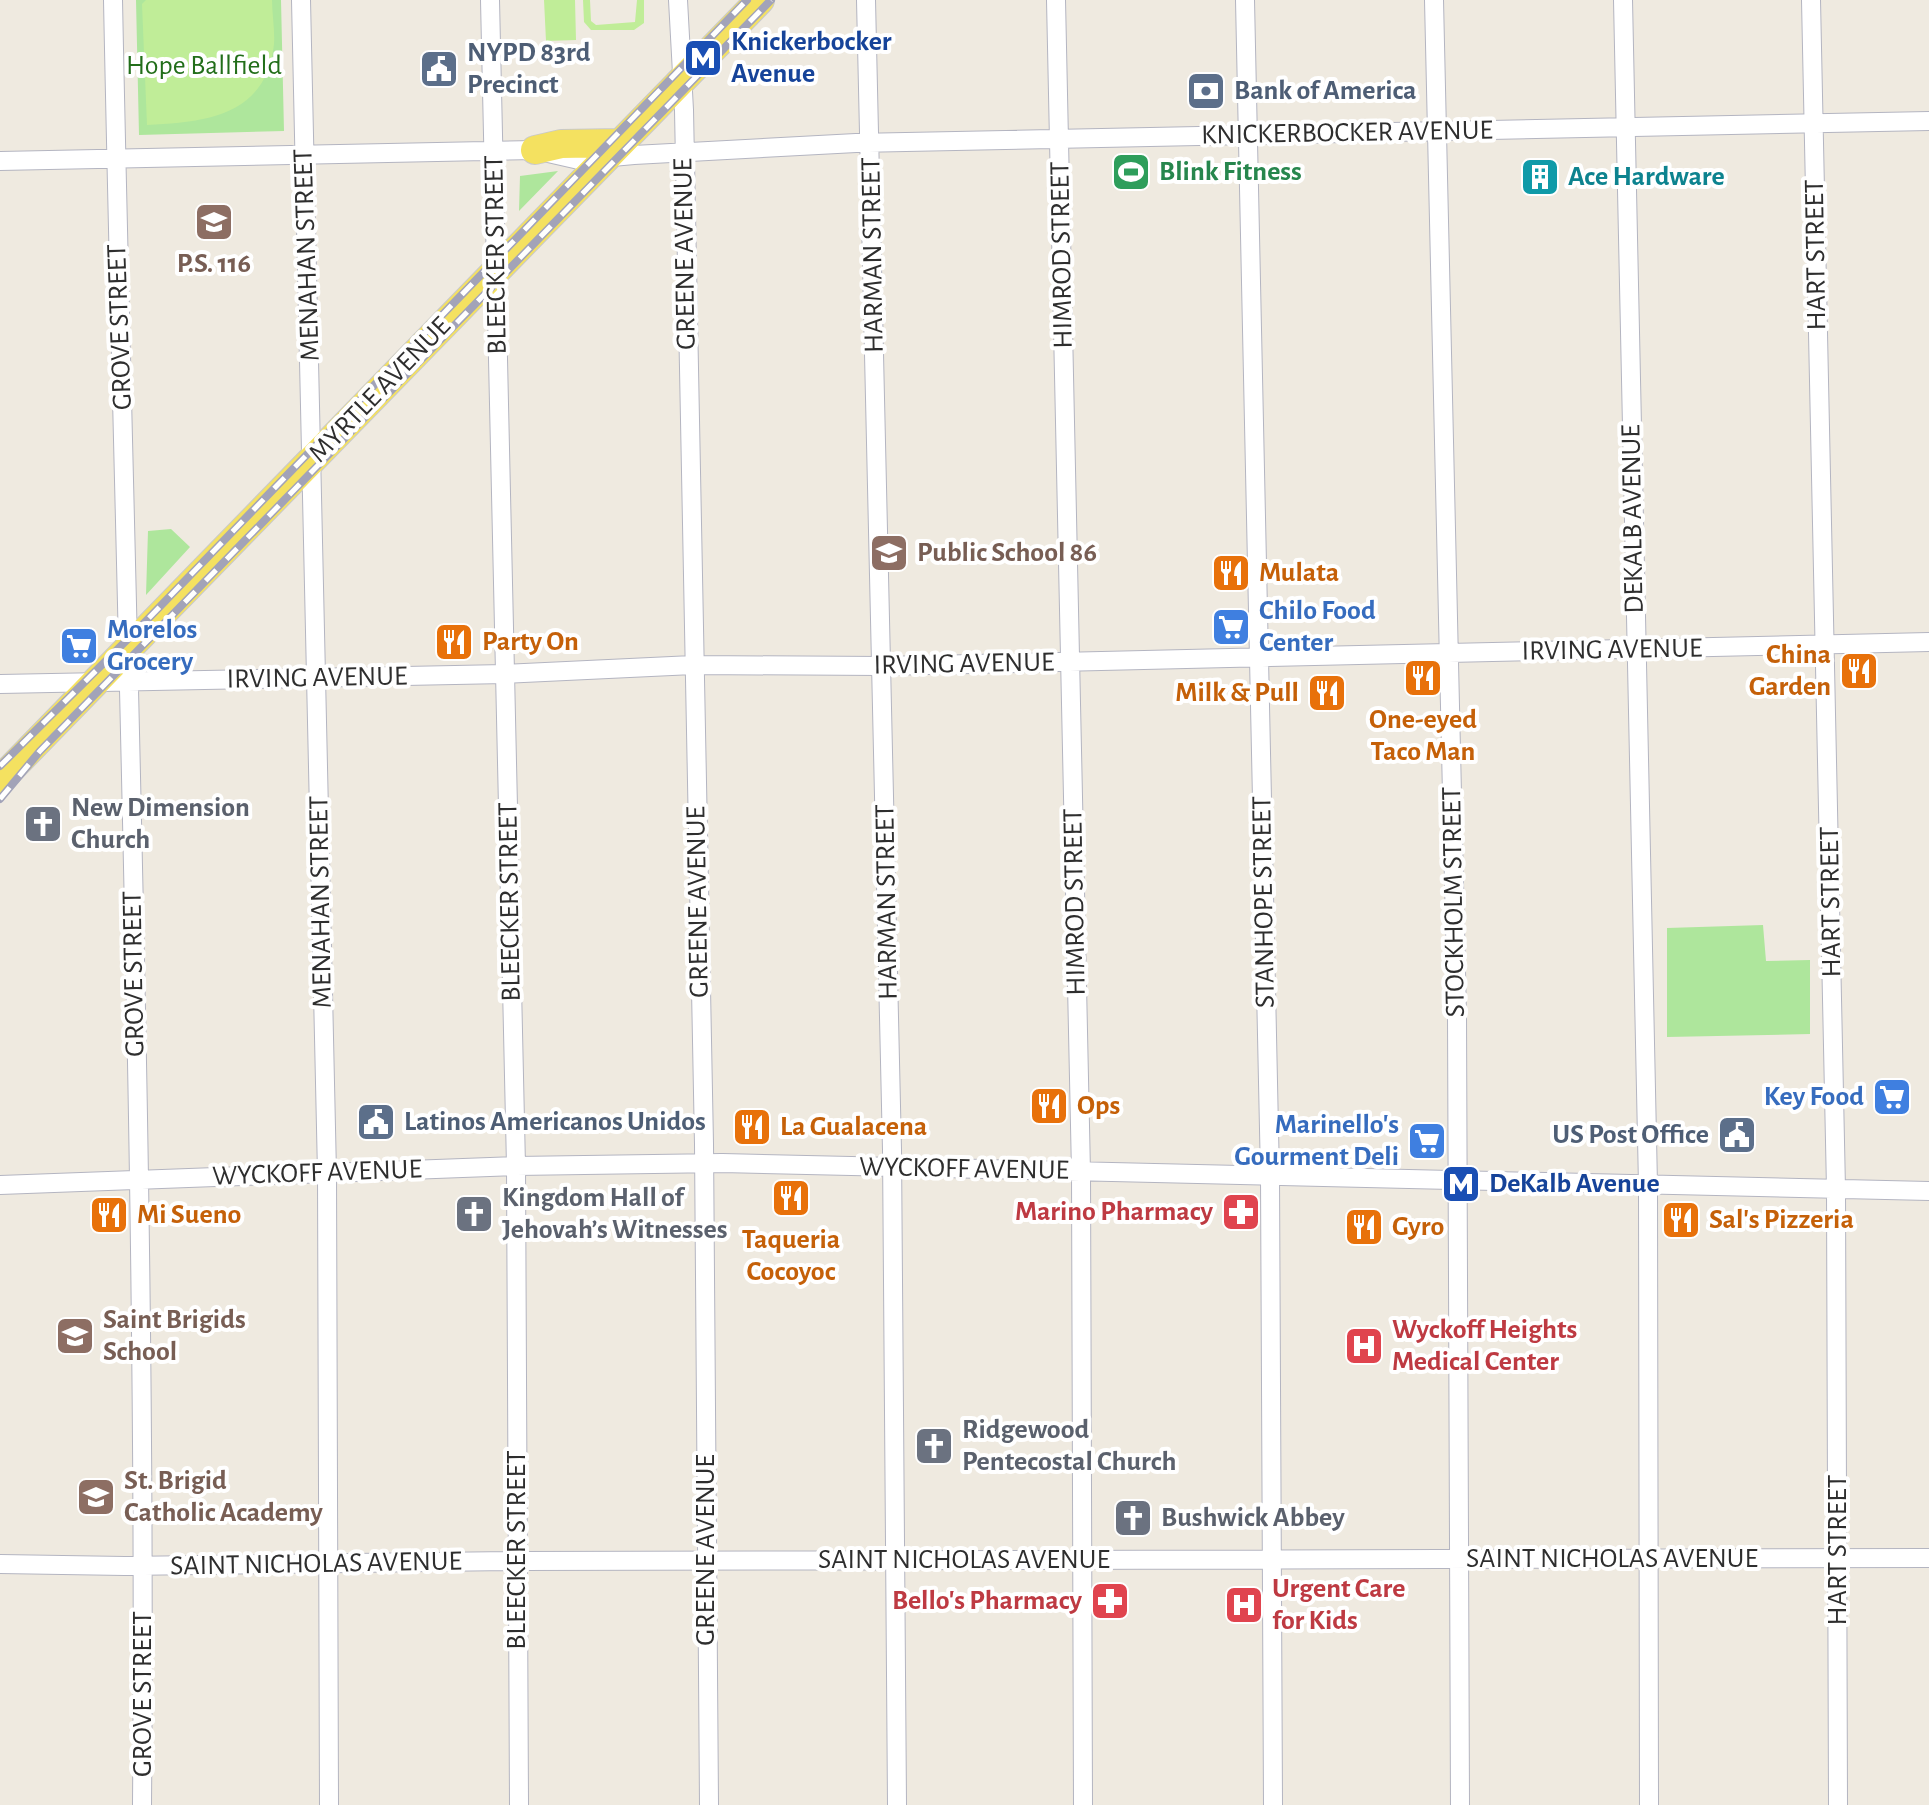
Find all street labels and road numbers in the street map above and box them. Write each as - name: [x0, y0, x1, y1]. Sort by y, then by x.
- street label: KNICKERBOCKER AVENUE: [1201, 116, 1493, 150]
- street label: MENAHAN STREET: [289, 148, 325, 362]
- street label: BLEECKER STREET: [480, 155, 512, 355]
- street label: HARMAN STREET: [857, 157, 889, 353]
- street label: GREENE AVENUE: [669, 158, 701, 350]
- street label: HIMROD STREET: [1046, 161, 1078, 349]
- street label: HART STREET: [1801, 179, 1831, 331]
- street label: GROVE STREET: [103, 243, 137, 410]
- street label: MYRTLE AVENUE: [304, 312, 456, 468]
- street label: DEKALB AVENUE: [1617, 424, 1649, 614]
- street label: IRVING AVENUE: [1521, 634, 1703, 666]
- street label: IRVING AVENUE: [873, 648, 1055, 680]
- street label: IRVING AVENUE: [226, 662, 408, 694]
- street label: STOCKHOLM STREET: [1438, 786, 1470, 1018]
- street label: MENAHAN STREET: [305, 795, 337, 1009]
- street label: STANHOPE STREET: [1248, 795, 1280, 1008]
- street label: BLEECKER STREET: [494, 802, 526, 1002]
- street label: HARMAN STREET: [871, 804, 903, 1000]
- street label: GREENE AVENUE: [682, 806, 714, 998]
- street label: HIMROD STREET: [1059, 808, 1091, 996]
- street label: HART STREET: [1816, 826, 1846, 978]
- street label: GROVE STREET: [119, 890, 149, 1057]
- street label: WYCKOFF AVENUE: [859, 1153, 1069, 1185]
- street label: WYCKOFF AVENUE: [212, 1155, 422, 1191]
- street label: BLEECKER STREET: [503, 1450, 531, 1650]
- street label: GREENE AVENUE: [692, 1454, 720, 1646]
- street label: HART STREET: [1824, 1474, 1852, 1625]
- street label: SAINT NICHOLAS AVENUE: [1466, 1545, 1758, 1573]
- street label: SAINT NICHOLAS AVENUE: [818, 1546, 1110, 1574]
- street label: SAINT NICHOLAS AVENUE: [170, 1547, 462, 1581]
- street label: GROVE STREET: [129, 1611, 157, 1777]

